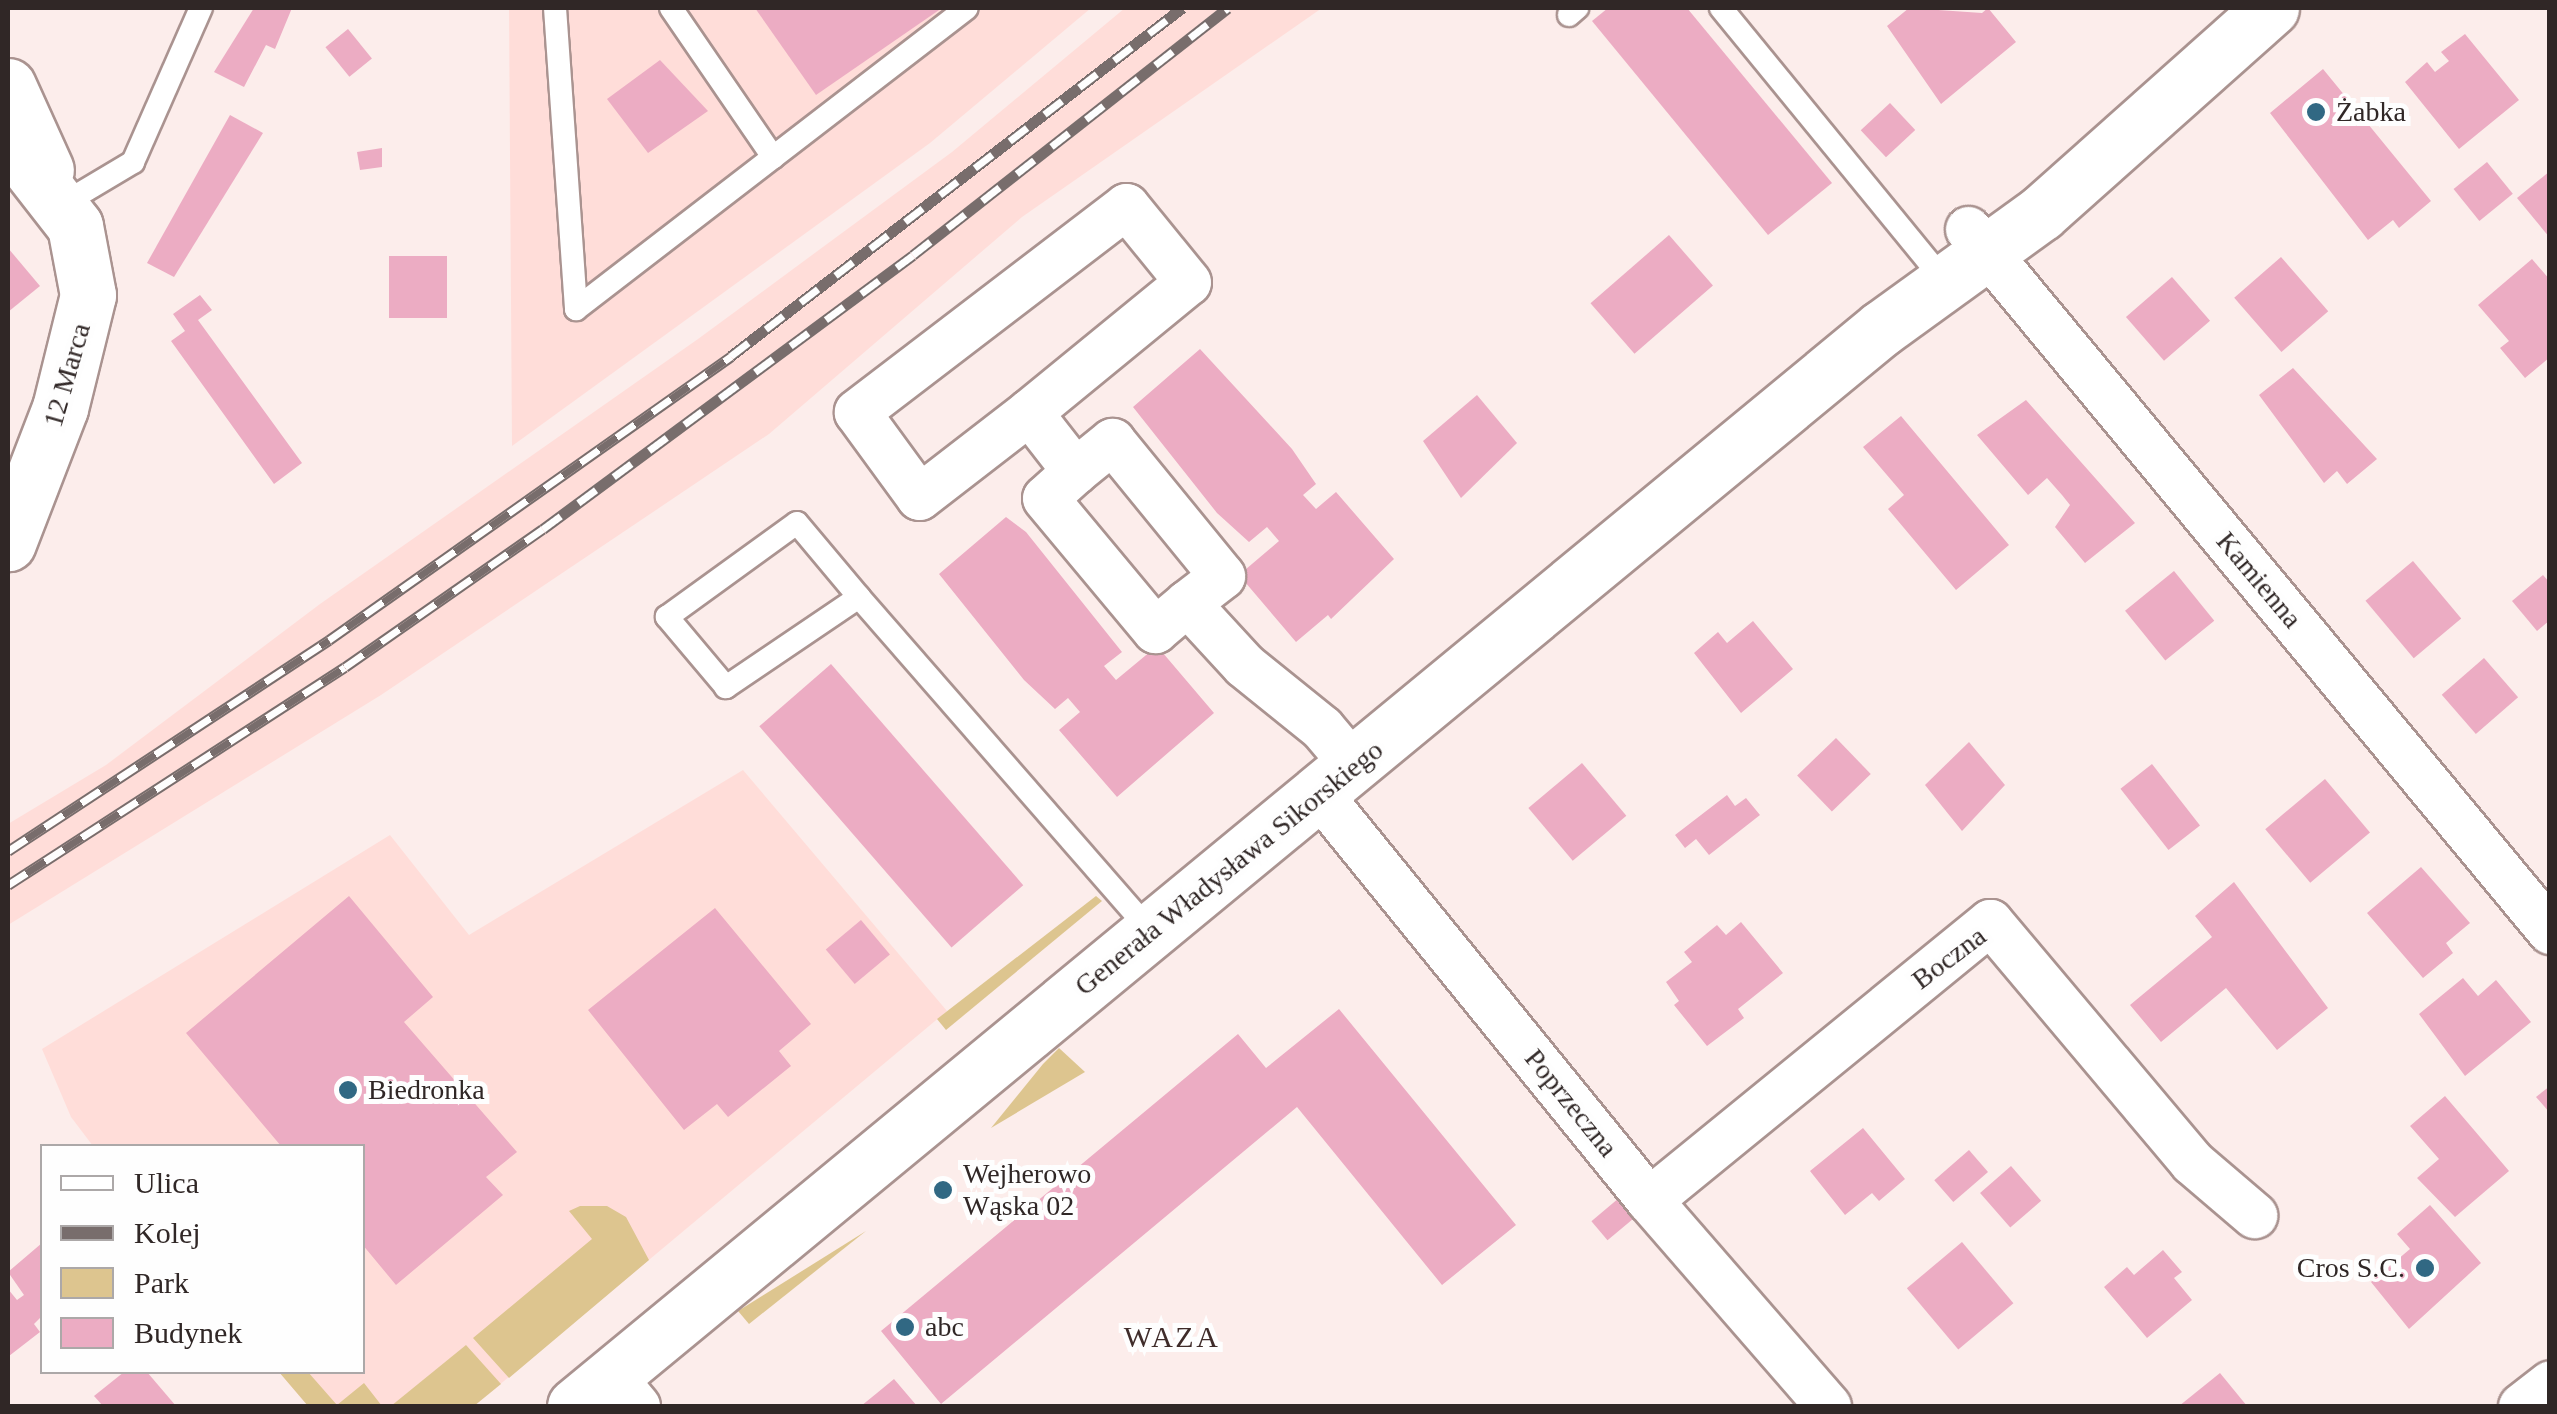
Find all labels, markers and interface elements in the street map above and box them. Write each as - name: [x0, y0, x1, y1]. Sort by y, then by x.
- place label: Żabka: [2336, 95, 2406, 129]
- marker: Żabka: [2305, 101, 2327, 123]
- street label: 12 Marca: [36, 319, 98, 431]
- street label: Kamienna: [2209, 525, 2309, 635]
- street label: Generała Władysława Sikorskiego: [1068, 733, 1390, 1003]
- street label: Boczna: [1905, 919, 1993, 997]
- street label: Poprzeczna: [1517, 1042, 1625, 1164]
- place label: Biedronka: [368, 1073, 485, 1107]
- marker: Biedronka: [337, 1079, 359, 1101]
- legend: [40, 1144, 365, 1374]
- place label: Wejherowo Wąska 02: [963, 1157, 1091, 1223]
- text: Ulica: [134, 1166, 199, 1199]
- marker: Wejherowo Wąska 02: [932, 1179, 954, 1201]
- text: Kolej: [134, 1216, 201, 1249]
- place label: Cros S.C.: [2297, 1251, 2405, 1285]
- marker: Cros S.C.: [2414, 1257, 2436, 1279]
- text: Park: [134, 1266, 189, 1299]
- place label: abc: [925, 1310, 964, 1344]
- text: Budynek: [134, 1316, 242, 1349]
- marker: abc: [894, 1316, 916, 1338]
- district label: WAZA: [1124, 1319, 1220, 1355]

